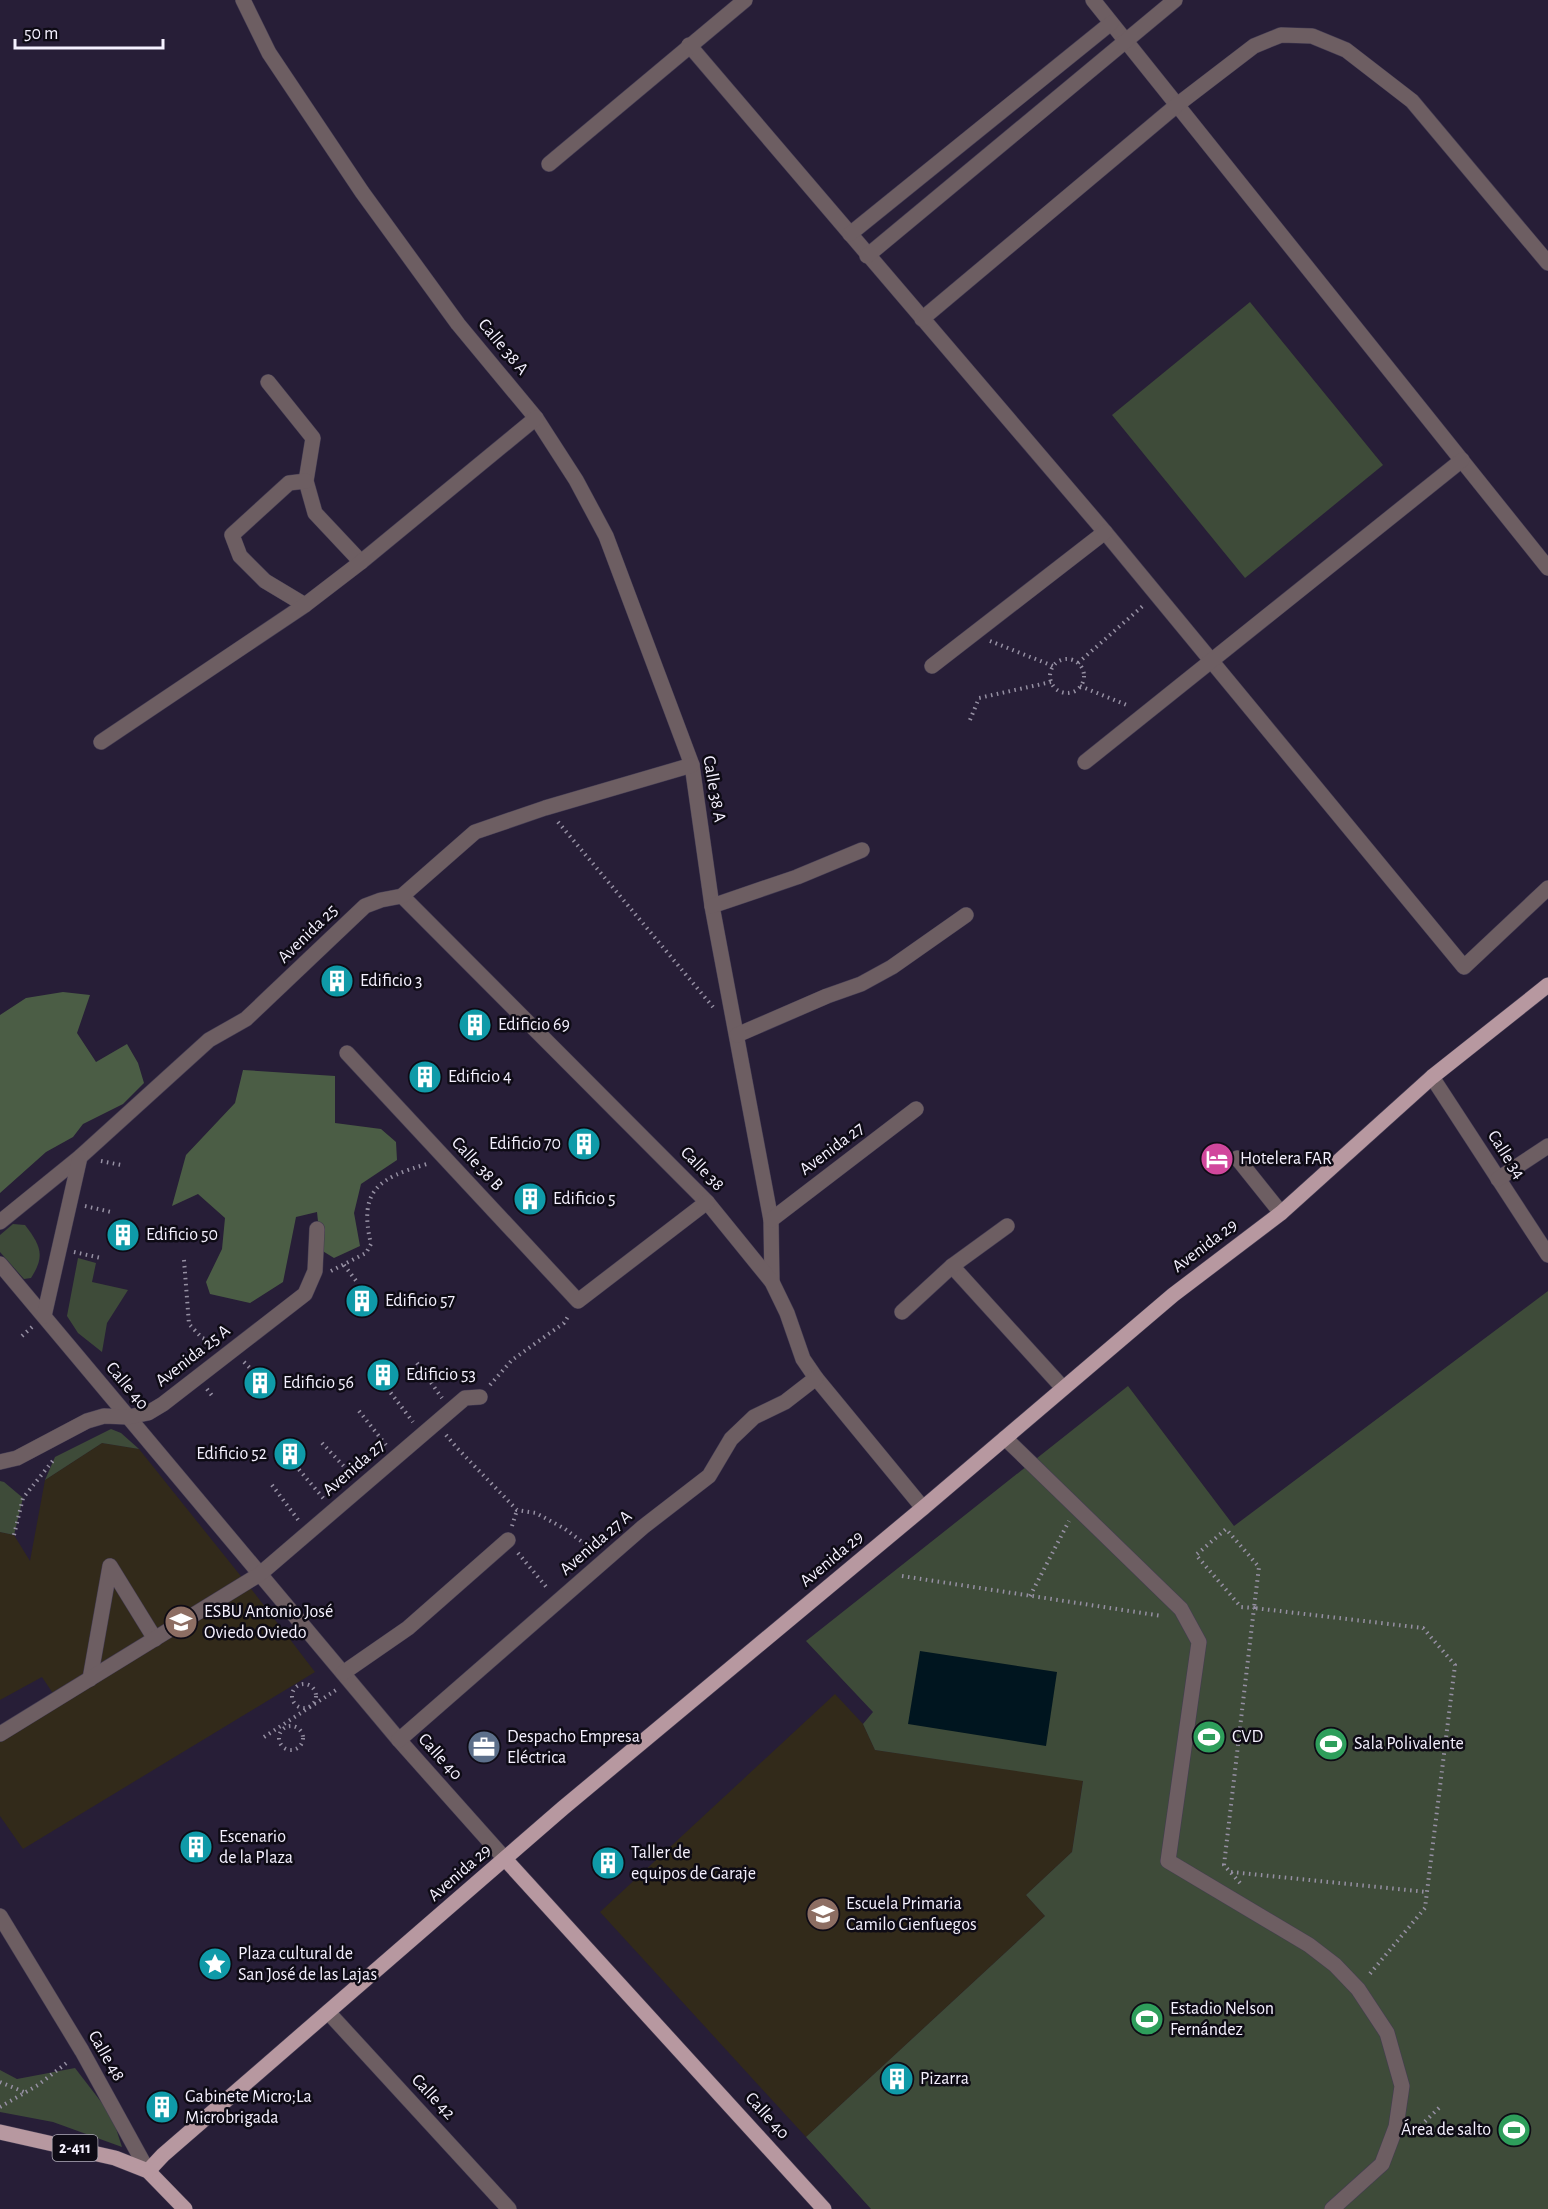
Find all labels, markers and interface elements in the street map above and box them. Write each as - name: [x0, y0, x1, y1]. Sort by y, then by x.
- scale bar: [15, 12, 164, 50]
- text: 50 m: [24, 25, 58, 43]
- street label: Calle 38 A: [475, 315, 532, 379]
- street label: Calle 38 A: [699, 754, 729, 824]
- street label: Avenida 25: [275, 901, 341, 967]
- building icon: Edificio 3: [319, 963, 355, 999]
- place label: Edificio 3: [360, 972, 422, 990]
- building icon: Edificio 69: [457, 1007, 493, 1043]
- place label: Edificio 69: [498, 1016, 570, 1034]
- building icon: Edificio 4: [407, 1059, 443, 1095]
- place label: Edificio 4: [448, 1068, 512, 1086]
- street label: Avenida 27: [796, 1119, 868, 1179]
- building icon: Edificio 70: [566, 1126, 602, 1162]
- street label: Calle 34: [1484, 1127, 1528, 1183]
- street label: Calle 38 B: [448, 1134, 506, 1194]
- place label: Edificio 70: [489, 1135, 561, 1153]
- hotel icon: Hotelera FAR: [1199, 1141, 1235, 1177]
- street label: Calle 38: [677, 1143, 727, 1195]
- place label: Hotelera FAR: [1240, 1150, 1332, 1168]
- building icon: Edificio 5: [512, 1181, 548, 1217]
- place label: Edificio 5: [553, 1190, 616, 1208]
- street label: Avenida 29: [1169, 1216, 1241, 1276]
- building icon: Edificio 50: [105, 1217, 141, 1253]
- place label: Edificio 50: [146, 1226, 218, 1244]
- building icon: Edificio 57: [344, 1283, 380, 1319]
- place label: Edificio 57: [385, 1292, 455, 1310]
- street label: Avenida 25 A: [152, 1321, 234, 1391]
- building icon: Edificio 53: [365, 1357, 401, 1393]
- street label: Calle 40: [102, 1359, 152, 1413]
- building icon: Edificio 56: [242, 1365, 278, 1401]
- place label: Edificio 53: [406, 1366, 476, 1384]
- place label: Edificio 56: [283, 1374, 354, 1392]
- building icon: Edificio 52: [272, 1436, 308, 1472]
- street label: Avenida 27: [320, 1436, 388, 1500]
- place label: Edificio 52: [196, 1445, 267, 1463]
- street label: Avenida 27 A: [556, 1507, 636, 1579]
- street label: Avenida 29: [797, 1527, 867, 1591]
- place label: ESBU Antonio José Oviedo Oviedo: [204, 1603, 333, 1642]
- school or university icon: ESBU Antonio José Oviedo Oviedo: [163, 1604, 199, 1640]
- sports icon: CVD: [1191, 1719, 1227, 1755]
- sports icon: Sala Polivalente: [1313, 1726, 1349, 1762]
- place label: Despacho Empresa Eléctrica: [507, 1728, 640, 1767]
- place label: CVD: [1232, 1728, 1263, 1746]
- office icon: Despacho Empresa Eléctrica: [466, 1729, 502, 1765]
- street label: Calle 40: [415, 1730, 465, 1784]
- place label: Sala Polivalente: [1354, 1735, 1464, 1753]
- place label: Escenario de la Plaza: [219, 1828, 293, 1867]
- building icon: Escenario de la Plaza: [178, 1829, 214, 1865]
- street label: Avenida 29: [425, 1841, 495, 1905]
- place label: Taller de equipos de Garaje: [631, 1844, 756, 1883]
- building icon: Taller de equipos de Garaje: [590, 1845, 626, 1881]
- place label: Escuela Primaria Camilo Cienfuegos: [846, 1895, 977, 1934]
- school or university icon: Escuela Primaria Camilo Cienfuegos: [805, 1896, 841, 1932]
- place label: Plaza cultural de San José de las Lajas: [238, 1945, 377, 1984]
- place icon: Plaza cultural de San José de las Lajas: [197, 1946, 233, 1982]
- place label: Estadio Nelson Fernández: [1170, 2000, 1274, 2039]
- sports icon: Estadio Nelson Fernández: [1129, 2001, 1165, 2037]
- street label: Calle 48: [84, 2028, 128, 2084]
- building icon: Pizarra: [879, 2061, 915, 2097]
- place label: Pizarra: [920, 2070, 969, 2088]
- street label: Calle 42: [408, 2071, 458, 2123]
- place label: Gabinete Micro;La Microbrigada: [185, 2088, 312, 2127]
- building icon: Gabinete Micro;La Microbrigada: [144, 2089, 180, 2125]
- street label: Calle 40: [742, 2089, 792, 2143]
- sports icon: Área de salto: [1496, 2112, 1532, 2148]
- place label: Área de salto: [1401, 2118, 1491, 2139]
- road number: 2-411: [52, 2135, 98, 2161]

